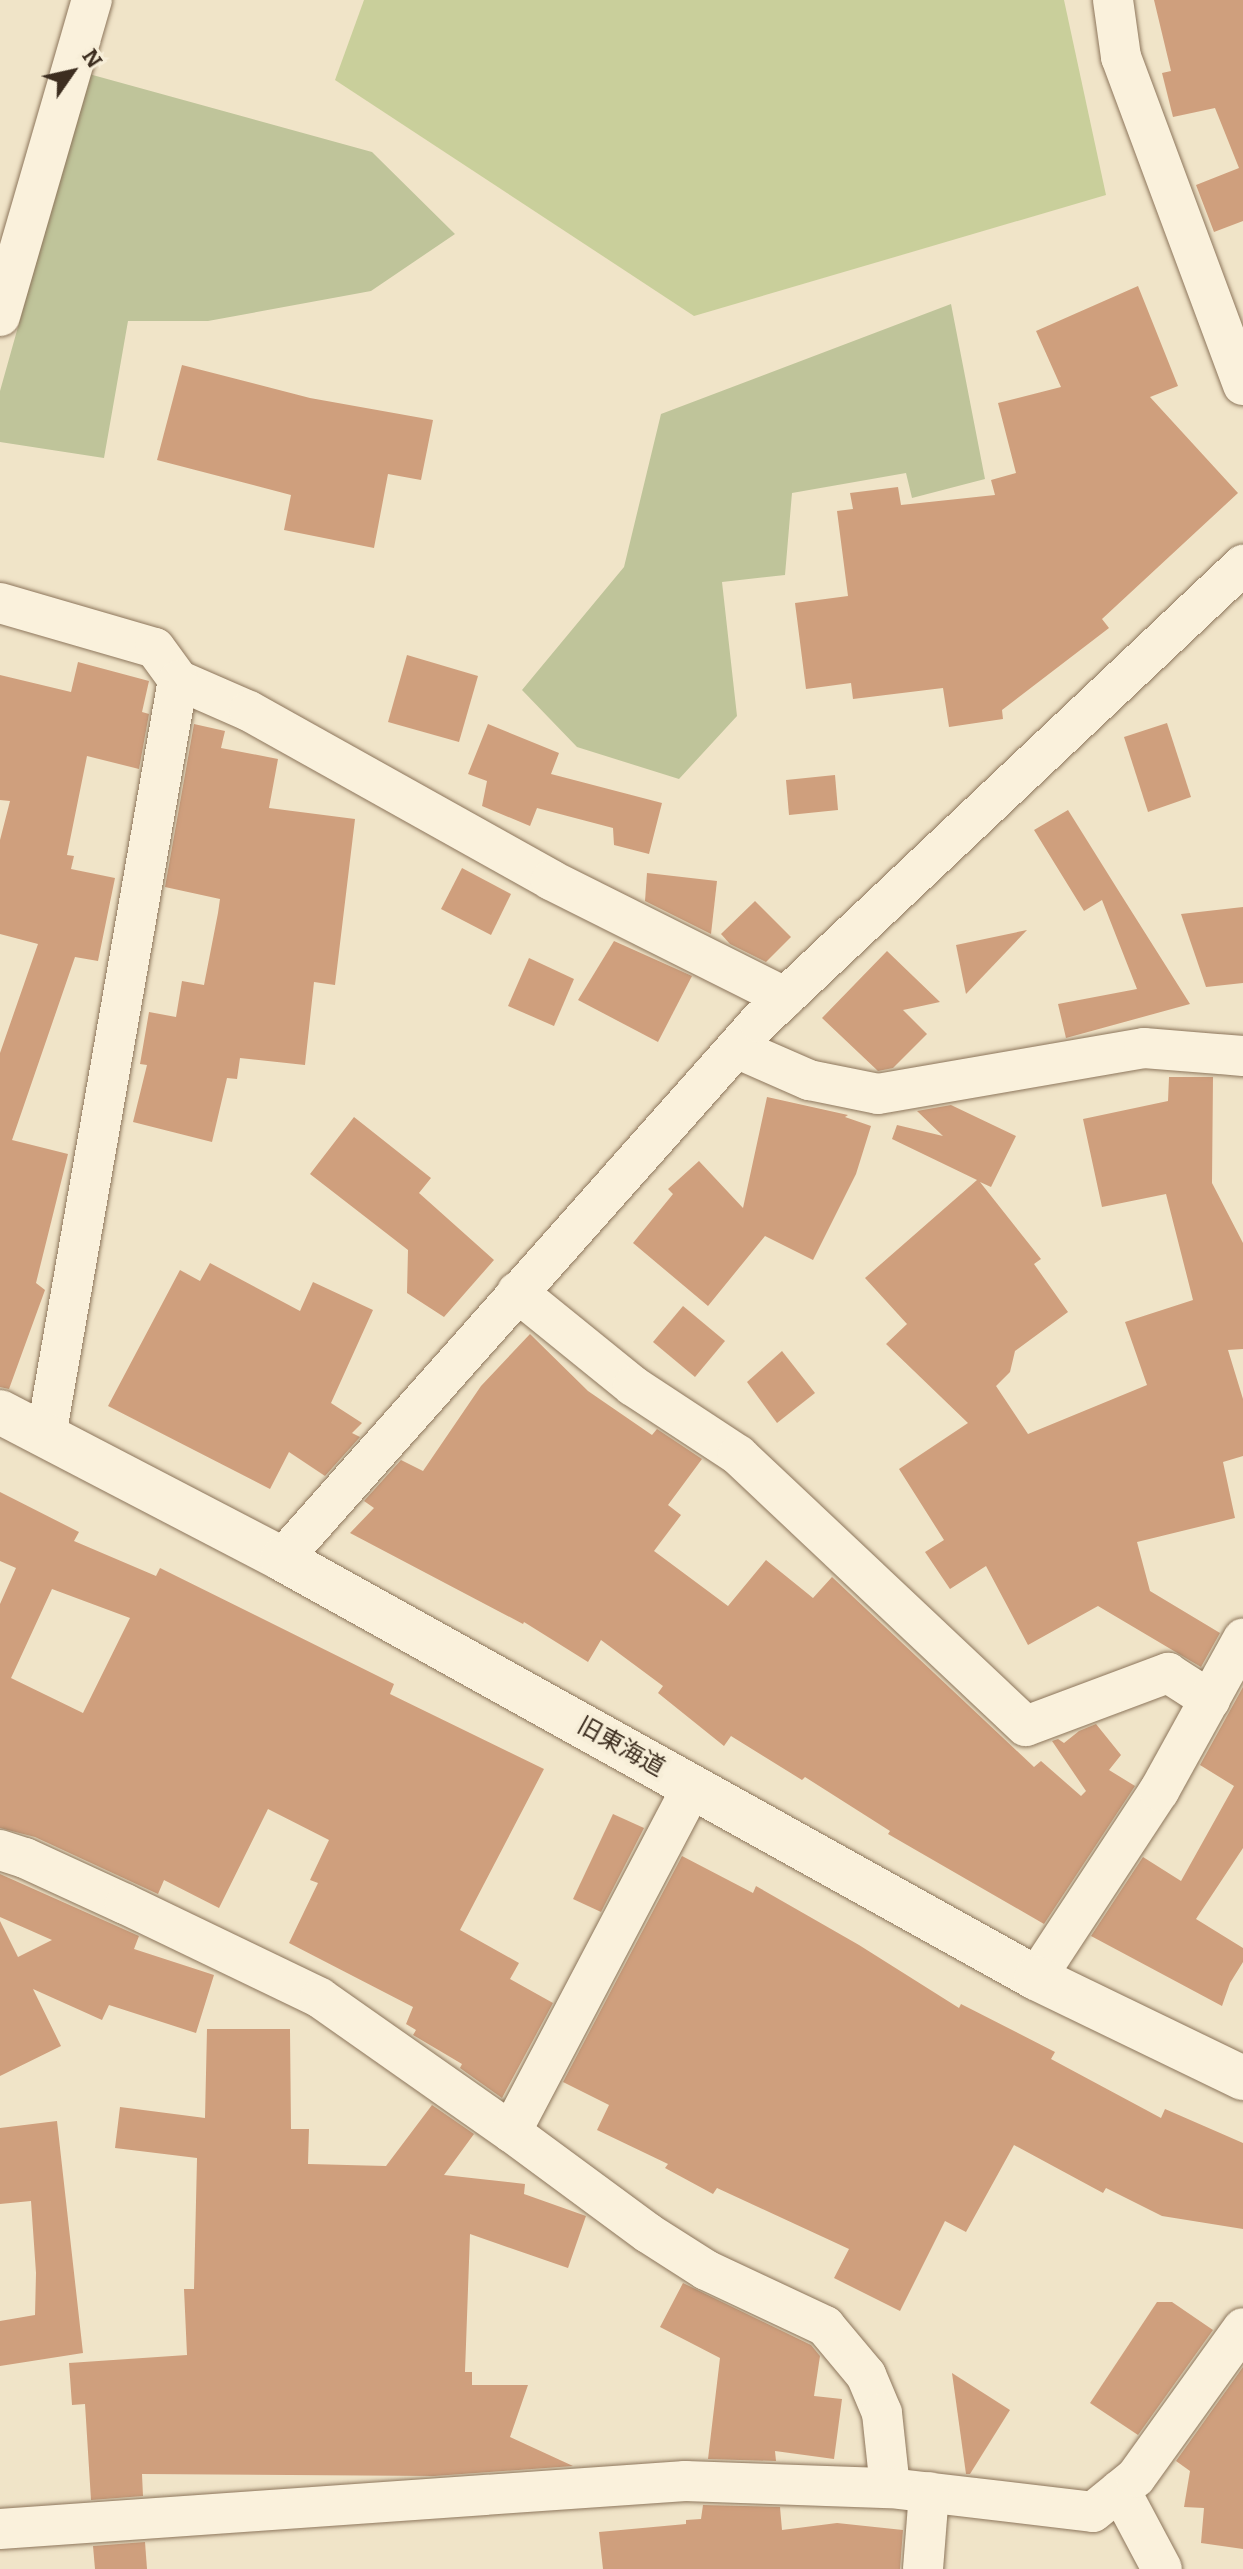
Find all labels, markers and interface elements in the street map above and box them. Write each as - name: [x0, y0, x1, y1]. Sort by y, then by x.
- north arrow: [32, 32, 112, 112]
- text: N: [76, 44, 108, 73]
- street label: 旧東海道: [572, 1711, 670, 1783]

